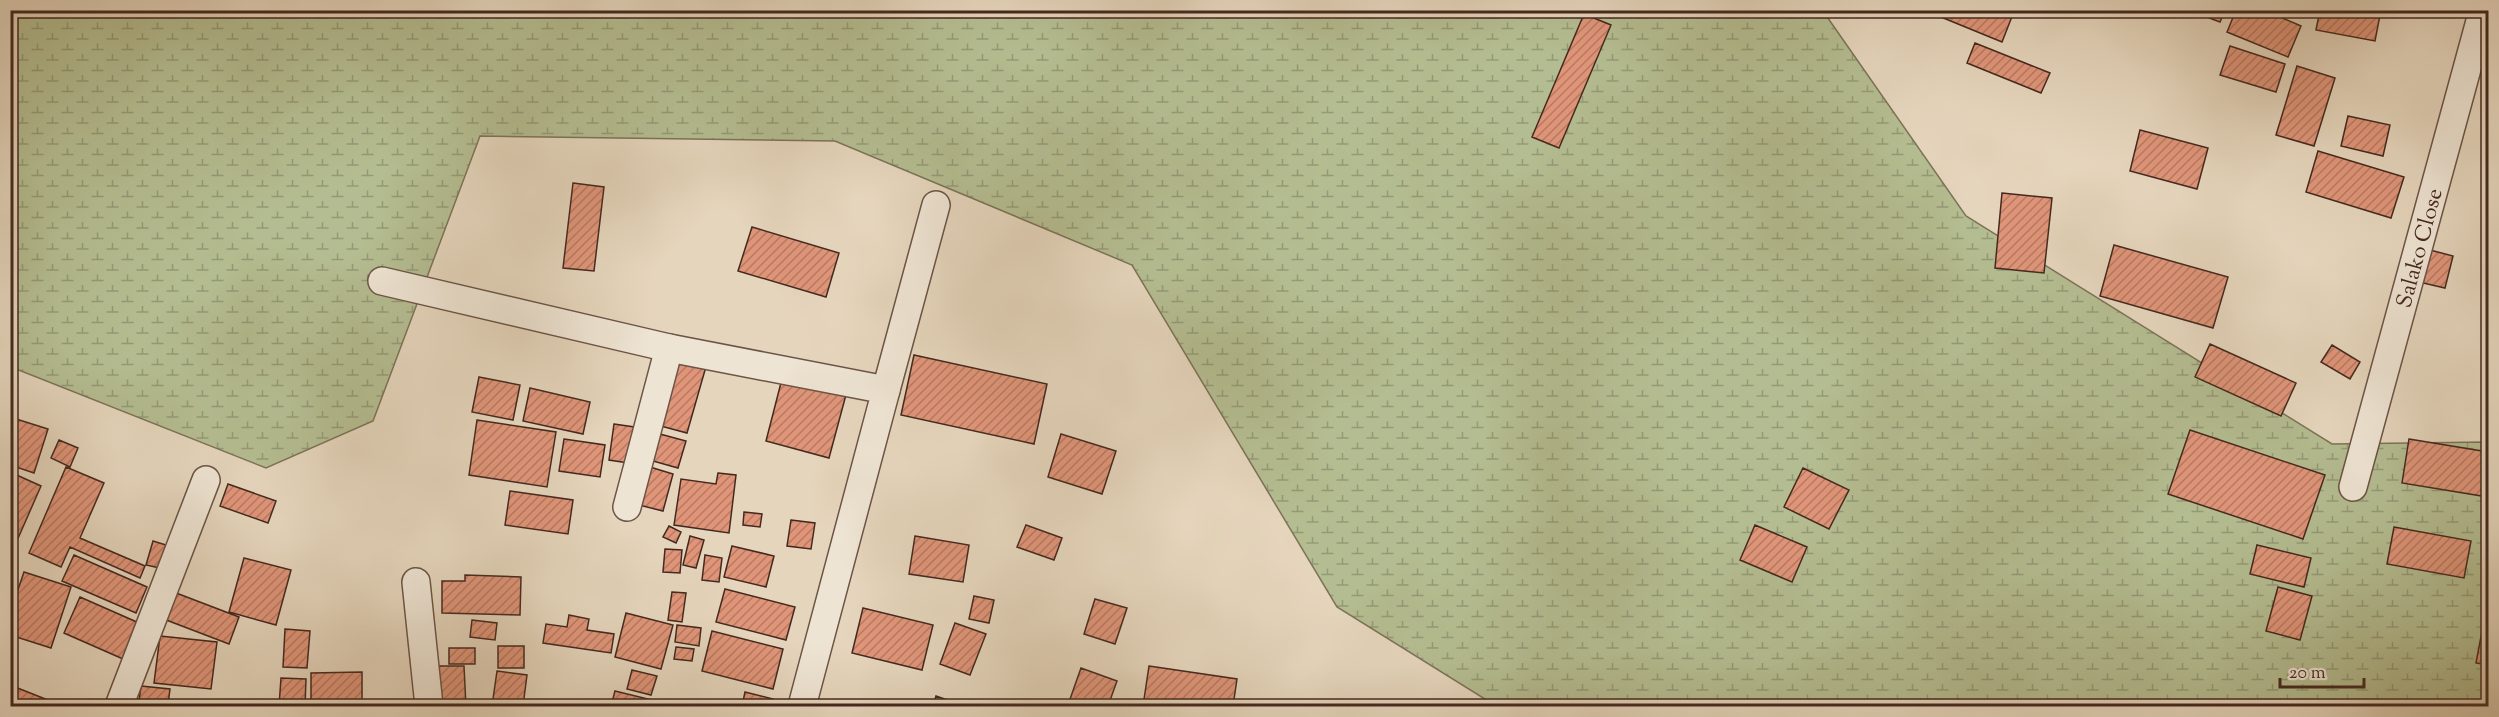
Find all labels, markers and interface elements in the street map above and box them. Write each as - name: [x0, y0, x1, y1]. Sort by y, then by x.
- street label: Salako Close: [2390, 185, 2453, 312]
- scale bar: [2280, 651, 2364, 689]
- text: 20 m: [2289, 661, 2326, 687]

